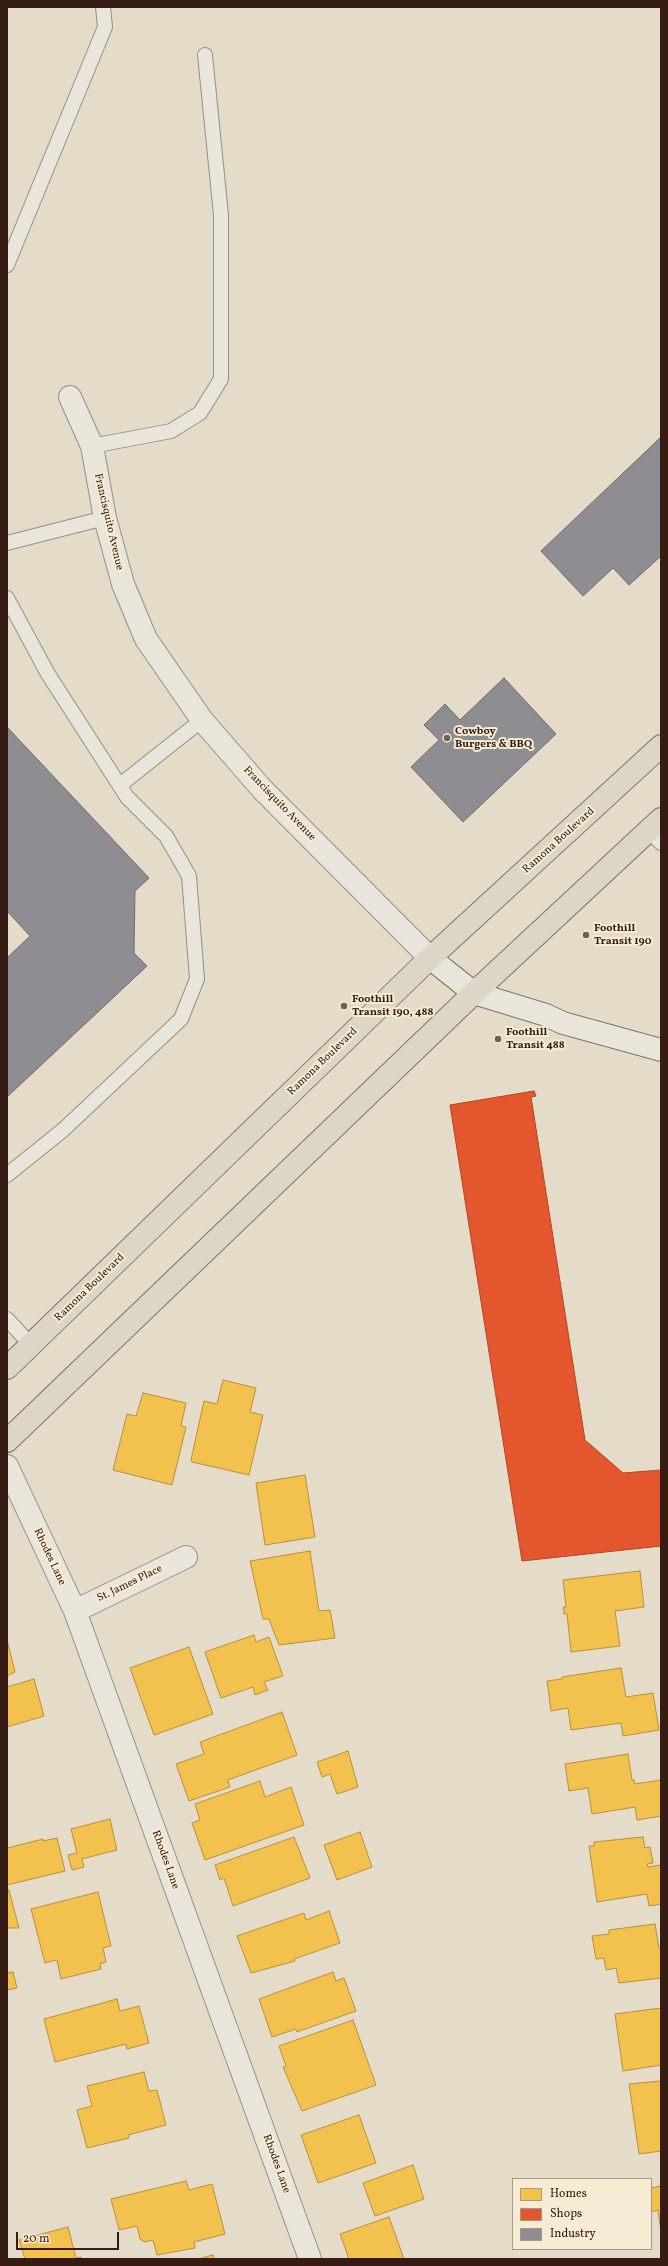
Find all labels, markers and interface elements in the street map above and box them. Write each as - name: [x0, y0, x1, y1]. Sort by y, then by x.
- street label: Francisquito Avenue: [90, 472, 126, 572]
- place label: Cowboy Burgers & BBQ: [455, 725, 532, 751]
- marker: Cowboy Burgers & BBQ: [442, 733, 452, 743]
- street label: Francisquito Avenue: [240, 764, 318, 844]
- street label: Ramona Boulevard: [520, 805, 598, 877]
- place label: Foothill Transit 190: [594, 922, 652, 948]
- marker: Foothill Transit 190: [581, 930, 591, 940]
- place label: Foothill Transit 190, 488: [352, 993, 433, 1019]
- marker: Foothill Transit 190, 488: [339, 1001, 349, 1011]
- street label: Ramona Boulevard: [285, 1025, 361, 1099]
- place label: Foothill Transit 488: [506, 1026, 565, 1052]
- marker: Foothill Transit 488: [493, 1034, 503, 1044]
- street label: Ramona Boulevard: [52, 1251, 128, 1325]
- street label: Rhodes Lane: [30, 1526, 68, 1588]
- street label: St. James Place: [95, 1563, 165, 1605]
- street label: Rhodes Lane: [148, 1829, 182, 1891]
- street label: Rhodes Lane: [259, 2133, 293, 2195]
- legend: [512, 2178, 652, 2250]
- text: Homes: [550, 2186, 587, 2202]
- text: Shops: [550, 2206, 582, 2222]
- scale bar: [18, 2224, 121, 2250]
- text: Industry: [550, 2226, 596, 2242]
- text: 20 m: [23, 2231, 50, 2247]

